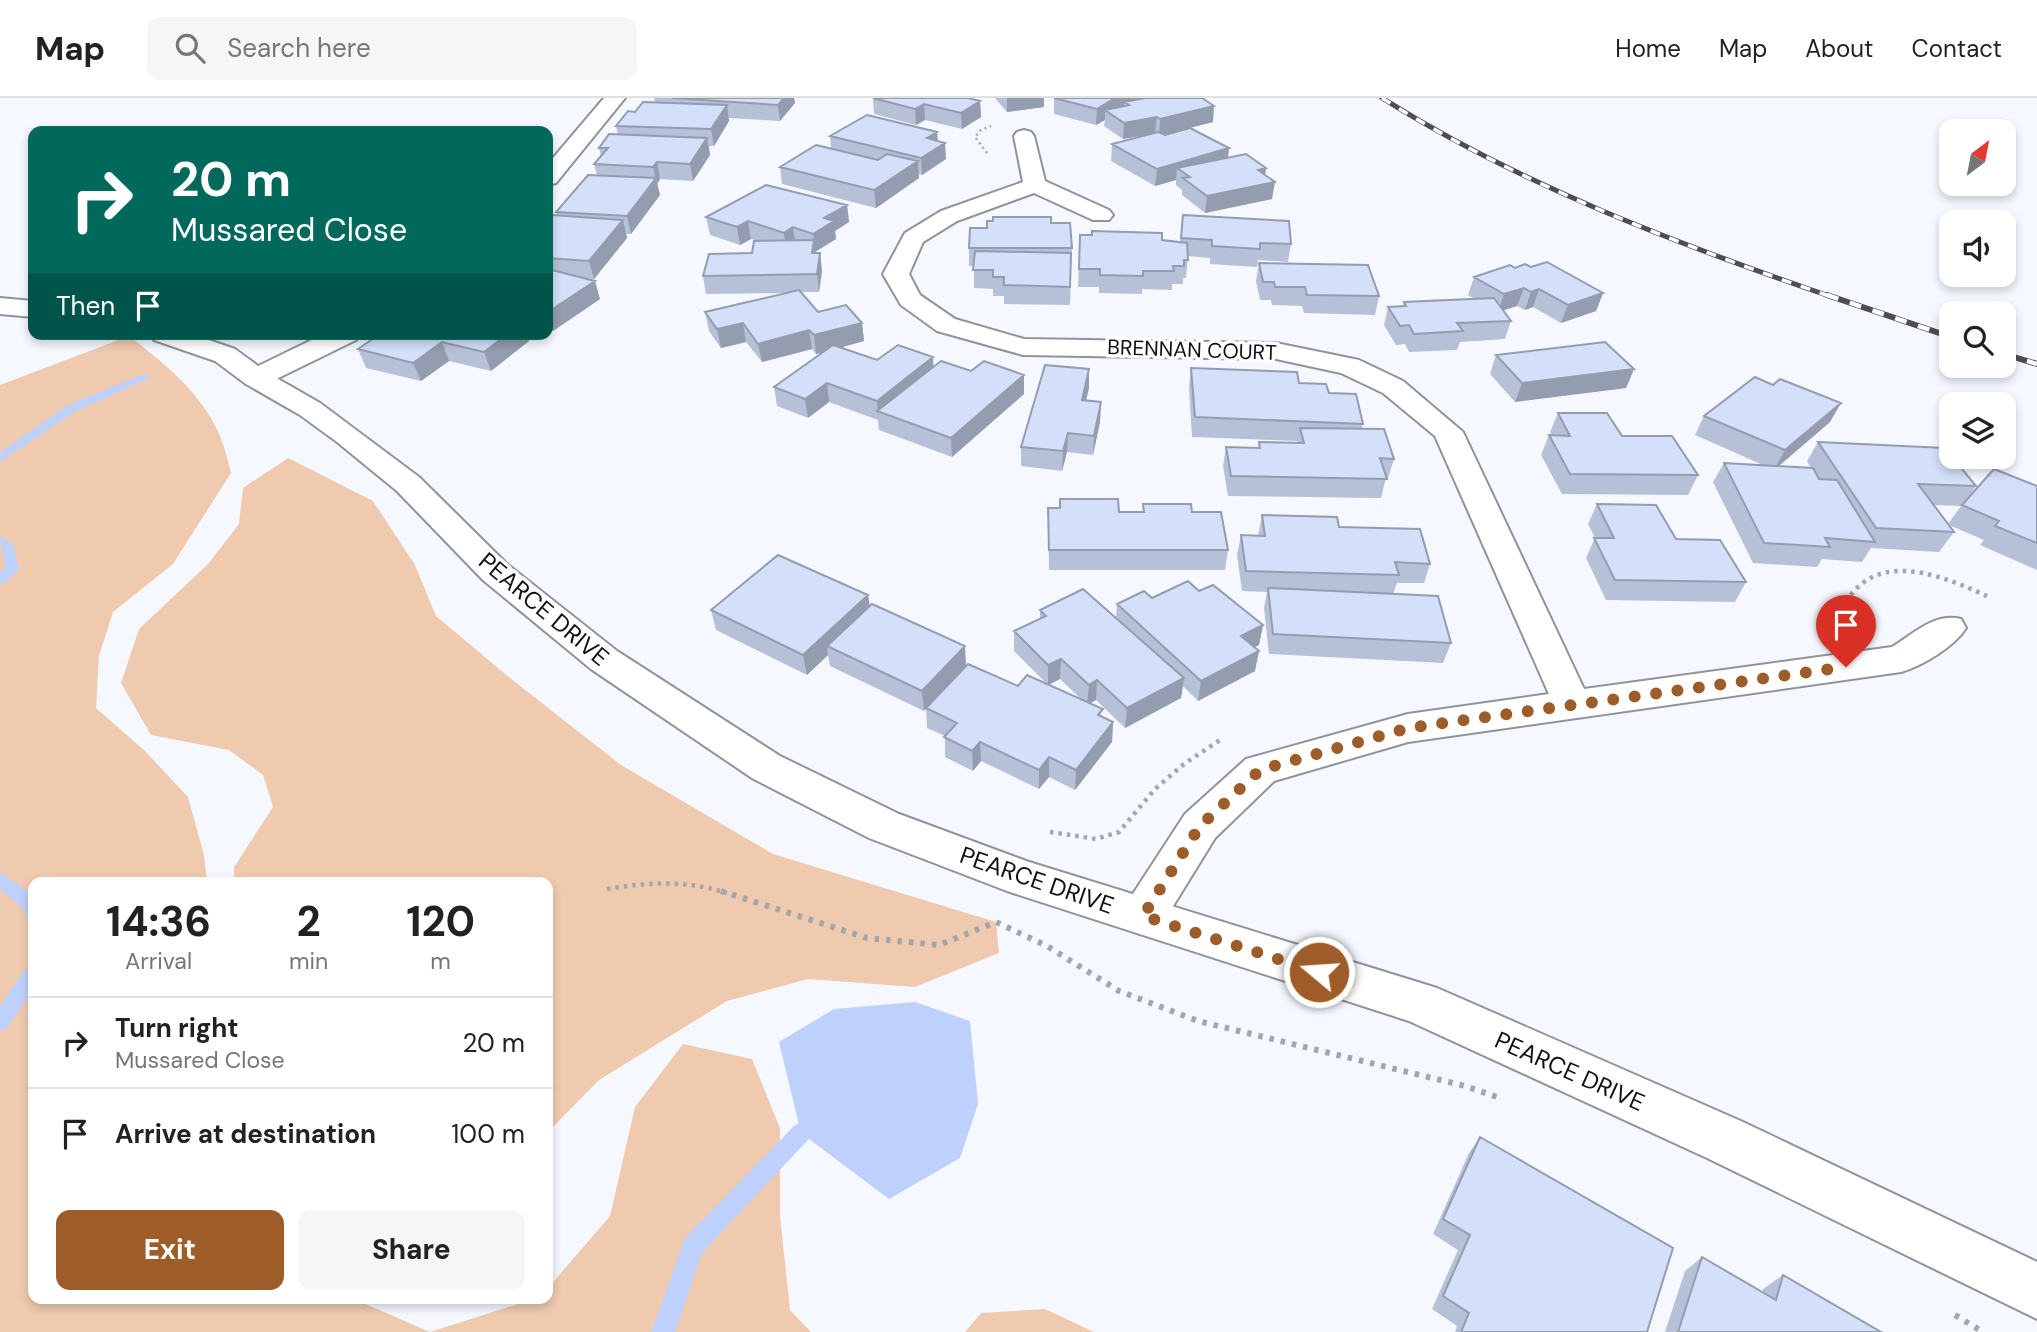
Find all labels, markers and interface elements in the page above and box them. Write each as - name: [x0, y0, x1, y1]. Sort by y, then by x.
- search box: [147, 17, 637, 80]
- text: Map: [35, 27, 105, 70]
- icon: search: [171, 29, 209, 67]
- text: Search here: [227, 31, 371, 65]
- text: Home: [1615, 33, 1681, 64]
- text: Map: [1719, 33, 1767, 64]
- text: About: [1805, 33, 1874, 64]
- text: Contact: [1912, 33, 2002, 64]
- north arrow: [1939, 119, 2016, 196]
- map controls: [1939, 119, 2016, 469]
- text: 20 m: [171, 147, 291, 211]
- icon: right: [56, 154, 147, 245]
- text: Mussared Close: [171, 209, 407, 251]
- button: sound: [1939, 210, 2016, 287]
- icon: arrive: [129, 287, 167, 325]
- text: Then: [56, 289, 115, 323]
- button: search: [1939, 301, 2016, 378]
- street label: BRENNAN COURT: [1107, 333, 1277, 367]
- button: layers: [1939, 392, 2016, 469]
- street label: PEARCE DRIVE: [472, 545, 616, 673]
- pin: [1816, 595, 1876, 667]
- icon: arrive: [1827, 606, 1865, 644]
- street label: PEARCE DRIVE: [956, 839, 1118, 921]
- text: 14:36: [106, 894, 211, 949]
- text: 2: [297, 894, 321, 949]
- text: 120: [406, 894, 475, 949]
- position arrow: [1282, 935, 1356, 1009]
- text: Arrival: [125, 946, 192, 976]
- text: min: [289, 946, 328, 976]
- text: m: [430, 946, 451, 976]
- text: Turn right: [115, 1011, 239, 1045]
- icon: right: [56, 1024, 94, 1062]
- street label: PEARCE DRIVE: [1490, 1024, 1650, 1118]
- text: 20 m: [462, 1026, 525, 1060]
- text: Mussared Close: [115, 1045, 285, 1075]
- icon: arrive: [56, 1115, 94, 1153]
- text: Arrive at destination: [115, 1117, 376, 1151]
- text: 100 m: [451, 1117, 525, 1151]
- button: Exit: [56, 1210, 284, 1290]
- button: Share: [298, 1210, 525, 1290]

